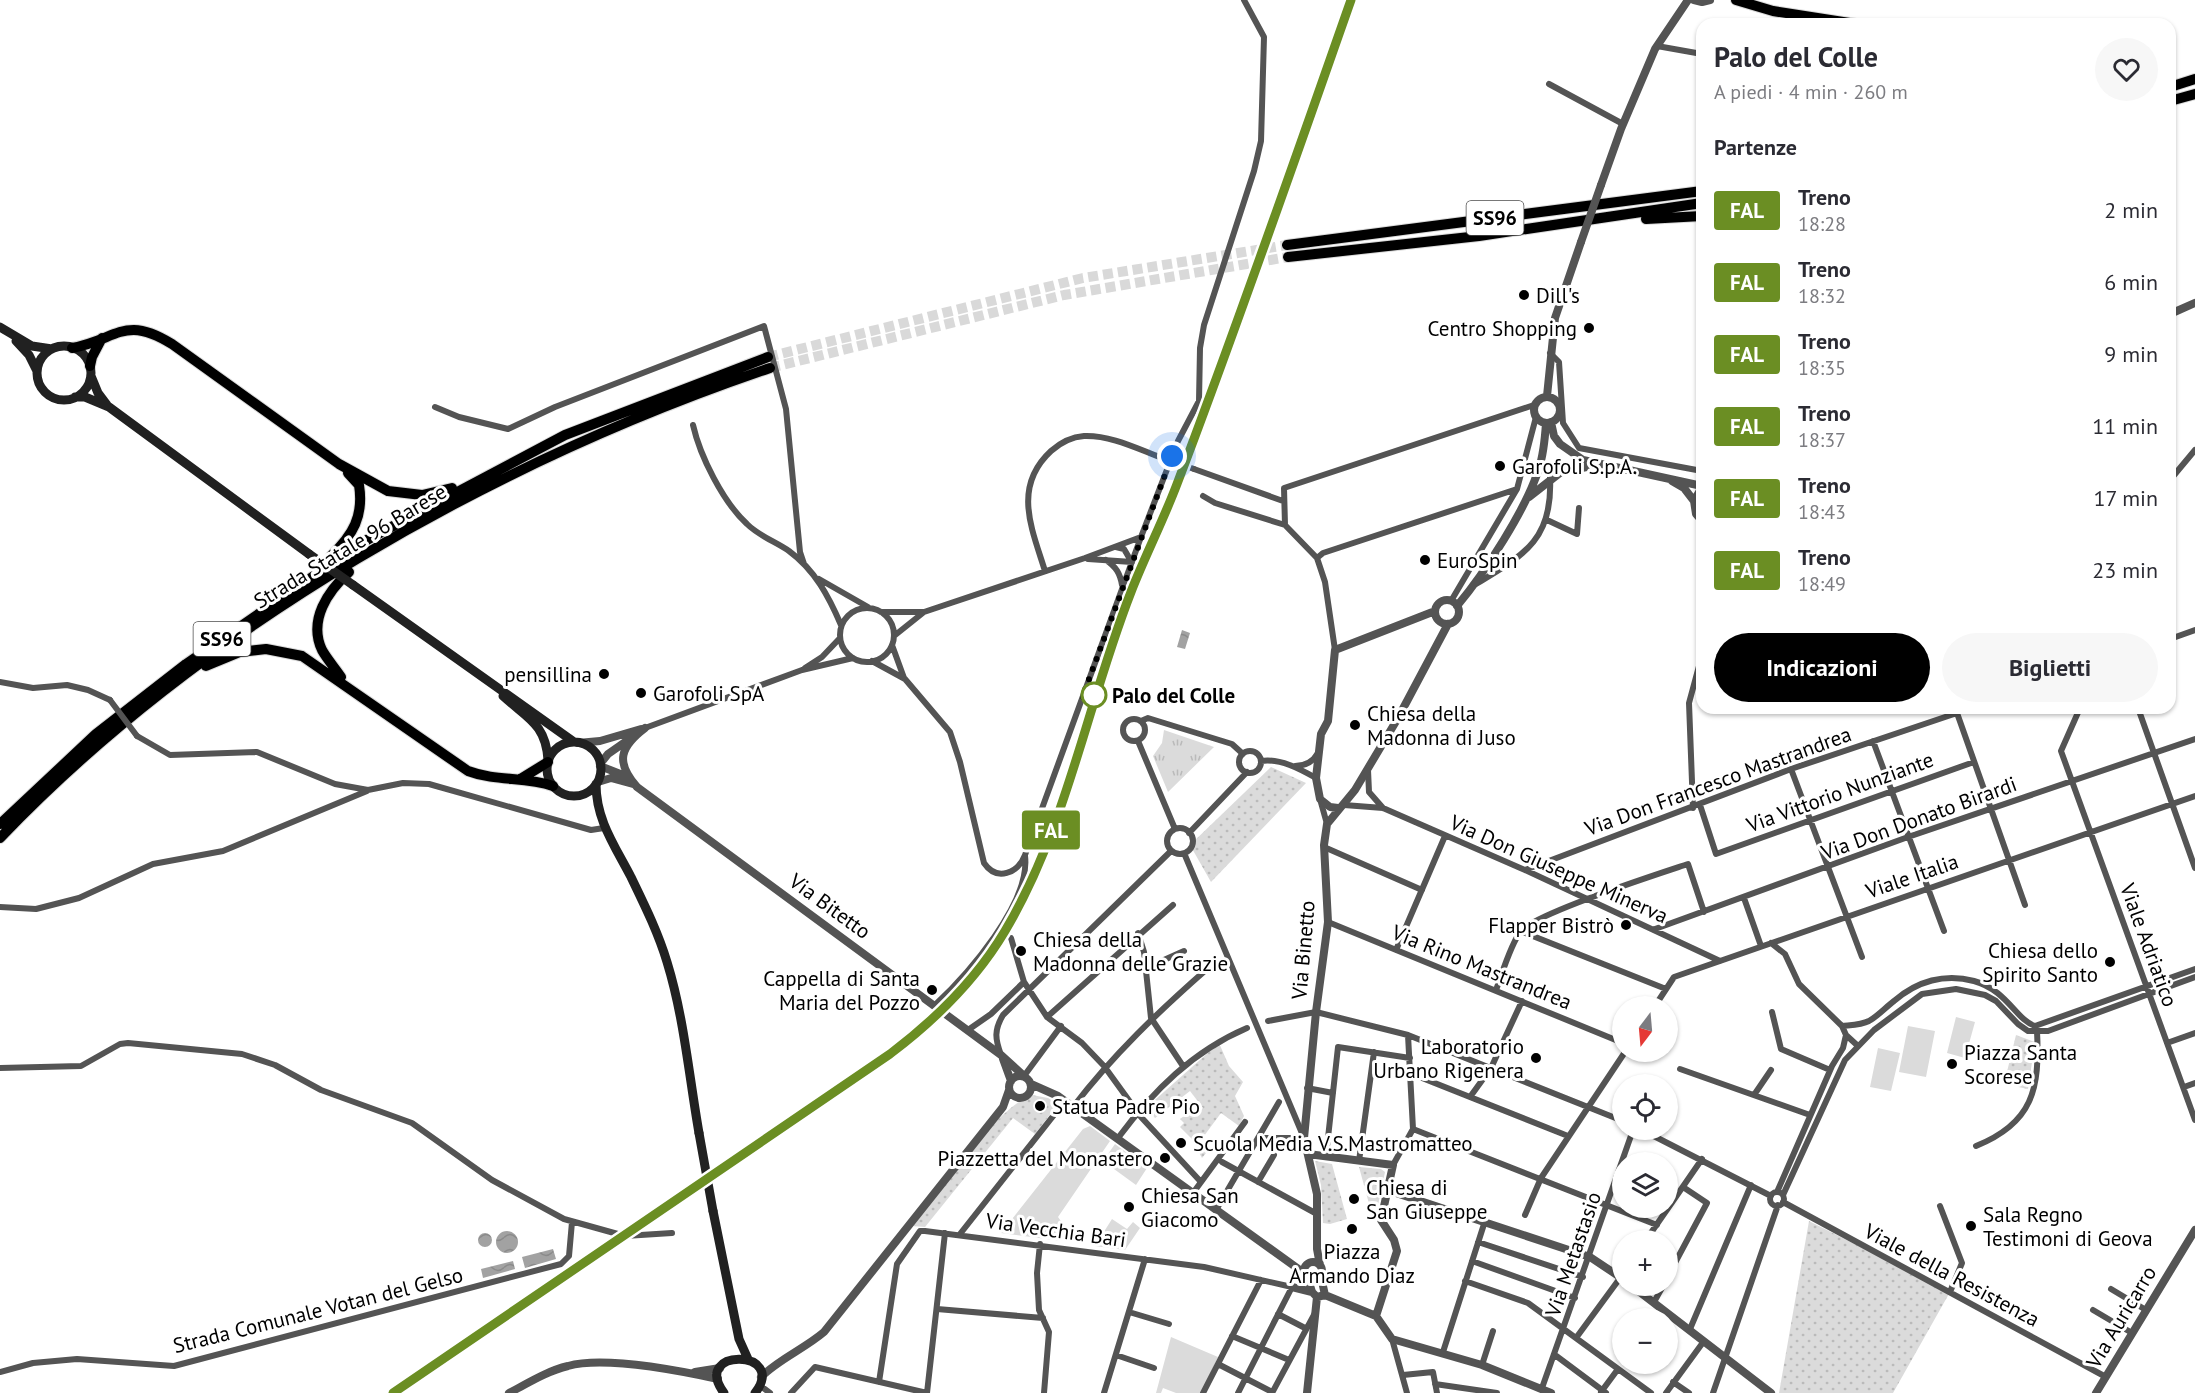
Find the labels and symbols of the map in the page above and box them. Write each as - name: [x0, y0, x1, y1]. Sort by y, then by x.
- road number: SS96: [1466, 201, 1524, 235]
- place label: Dill's: [1536, 282, 1580, 309]
- marker: Dill's: [1517, 288, 1531, 302]
- place label: Centro Shopping: [1427, 315, 1577, 342]
- marker: Centro Shopping: [1582, 321, 1596, 335]
- your location: [1157, 441, 1187, 471]
- place label: Garofoli S.p.A.: [1512, 453, 1637, 480]
- marker: Garofoli S.p.A.: [1493, 459, 1507, 473]
- street label: Strada Statale 96 Barese: [249, 478, 451, 614]
- place label: EuroSpin: [1437, 547, 1518, 574]
- marker: EuroSpin: [1418, 553, 1432, 567]
- road number: SS96: [194, 622, 250, 656]
- place label: pensillina: [504, 661, 592, 688]
- marker: pensillina: [597, 667, 611, 681]
- place label: Garofoli SpA: [653, 680, 765, 707]
- marker: Palo del Colle: [1081, 682, 1107, 708]
- place label: Palo del Colle: [1112, 682, 1235, 709]
- marker: Garofoli SpA: [634, 686, 648, 700]
- place label: Chiesa della Madonna di Juso: [1367, 700, 1516, 751]
- marker: Chiesa della Madonna di Juso: [1348, 718, 1362, 732]
- street label: Via Don Francesco Mastrandrea: [1580, 720, 1855, 842]
- street label: Via Vittorio Nunziante: [1742, 746, 1937, 839]
- street label: Via Don Donato Birardi: [1817, 770, 2020, 866]
- street label: Via Don Giuseppe Minerva: [1445, 808, 1672, 929]
- line badge: FAL: [1016, 810, 1086, 850]
- street label: Viale Italia: [1861, 848, 1962, 905]
- street label: Via Bitetto: [783, 867, 876, 945]
- street label: Viale Adriatico: [2114, 879, 2184, 1010]
- street label: Via Binetto: [1285, 900, 1321, 1001]
- place label: Flapper Bistrò: [1488, 912, 1614, 939]
- street label: Via Rino Mastrandrea: [1387, 918, 1576, 1015]
- marker: Flapper Bistrò: [1619, 918, 1633, 932]
- place label: Chiesa della Madonna delle Grazie: [1033, 926, 1228, 977]
- place label: Chiesa dello Spirito Santo: [1982, 937, 2098, 988]
- marker: Chiesa della Madonna delle Grazie: [1014, 944, 1028, 958]
- marker: Chiesa dello Spirito Santo: [2103, 955, 2117, 969]
- place label: Cappella di Santa Maria del Pozzo: [763, 965, 920, 1016]
- marker: Cappella di Santa Maria del Pozzo: [925, 983, 939, 997]
- north arrow: [1612, 996, 1678, 1062]
- place label: Laboratorio Urbano Rigenera: [1373, 1033, 1524, 1084]
- place label: Piazza Santa Scorese: [1964, 1039, 2077, 1090]
- marker: Laboratorio Urbano Rigenera: [1529, 1051, 1543, 1065]
- marker: Piazza Santa Scorese: [1945, 1057, 1959, 1071]
- place label: Statua Padre Pio: [1052, 1093, 1200, 1120]
- marker: Statua Padre Pio: [1033, 1099, 1047, 1113]
- place label: Scuola Media V.S.Mastromatteo: [1193, 1130, 1473, 1157]
- marker: Scuola Media V.S.Mastromatteo: [1174, 1136, 1188, 1150]
- place label: Piazzetta del Monastero: [938, 1145, 1153, 1172]
- marker: Piazzetta del Monastero: [1158, 1151, 1172, 1165]
- place label: Chiesa di San Giuseppe: [1366, 1174, 1487, 1225]
- place label: Chiesa San Giacomo: [1141, 1182, 1239, 1233]
- street label: Via Metastasio: [1539, 1188, 1607, 1321]
- marker: Chiesa di San Giuseppe: [1347, 1192, 1361, 1206]
- marker: Chiesa San Giacomo: [1122, 1200, 1136, 1214]
- place label: Sala Regno Testimoni di Geova: [1983, 1201, 2153, 1252]
- street label: Via Vecchia Bari: [983, 1207, 1128, 1253]
- street label: Viale della Resistenza: [1859, 1217, 2044, 1333]
- marker: Sala Regno Testimoni di Geova: [1964, 1219, 1978, 1233]
- marker: Piazza Armando Diaz: [1345, 1222, 1359, 1236]
- place label: Piazza Armando Diaz: [1289, 1238, 1415, 1289]
- street label: Strada Comunale Votan del Gelso: [170, 1261, 466, 1359]
- street label: Via Auricarro: [2079, 1261, 2162, 1374]

